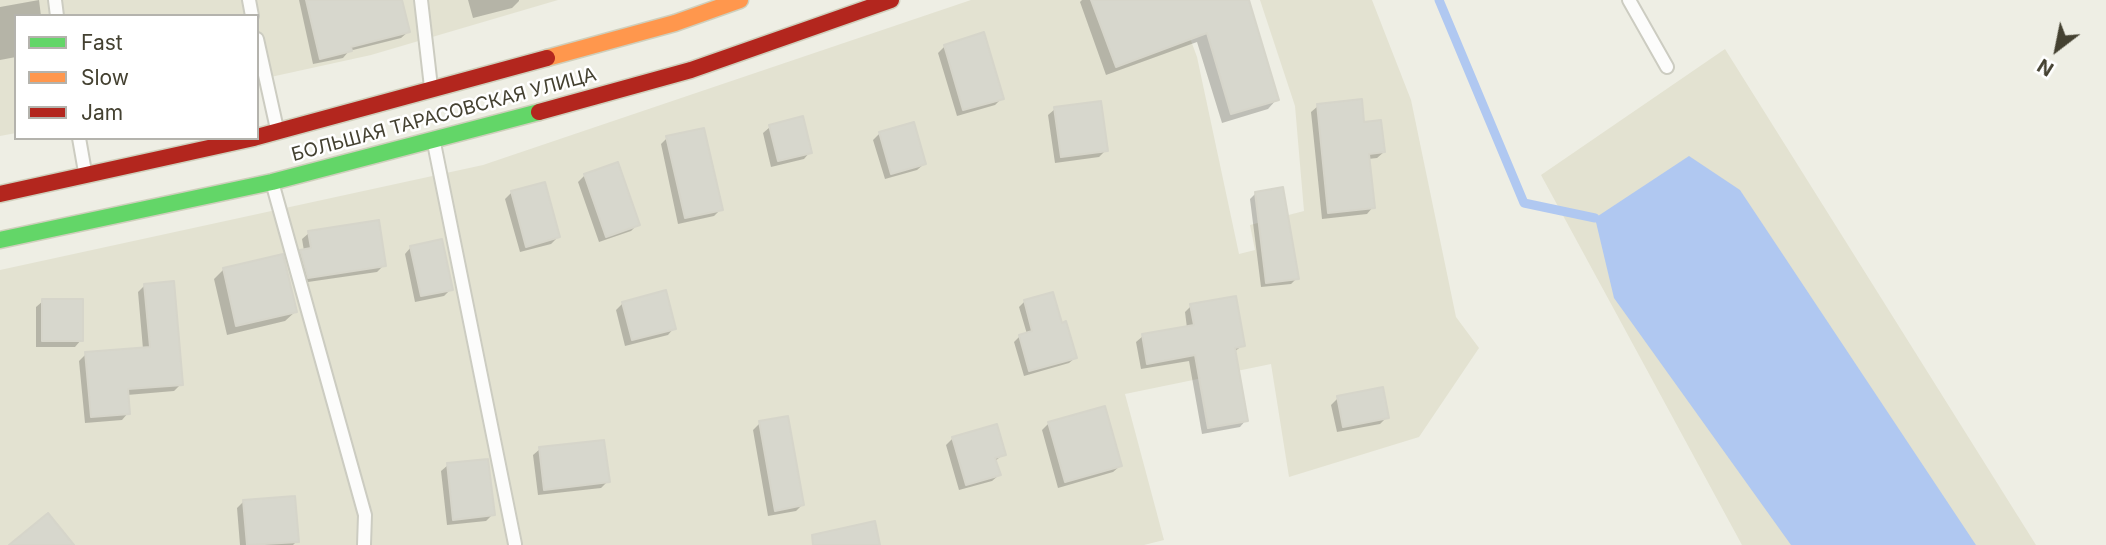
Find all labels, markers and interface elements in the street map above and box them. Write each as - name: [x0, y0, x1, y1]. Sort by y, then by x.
- legend: [14, 14, 259, 140]
- north arrow: [2022, 14, 2092, 84]
- text: Fast: [81, 30, 123, 55]
- text: N: [2033, 54, 2058, 81]
- street label: БОЛЬШАЯ ТАРАСОВСКАЯ УЛИЦА: [289, 63, 599, 167]
- text: Slow: [81, 65, 129, 90]
- text: Jam: [81, 100, 123, 125]

